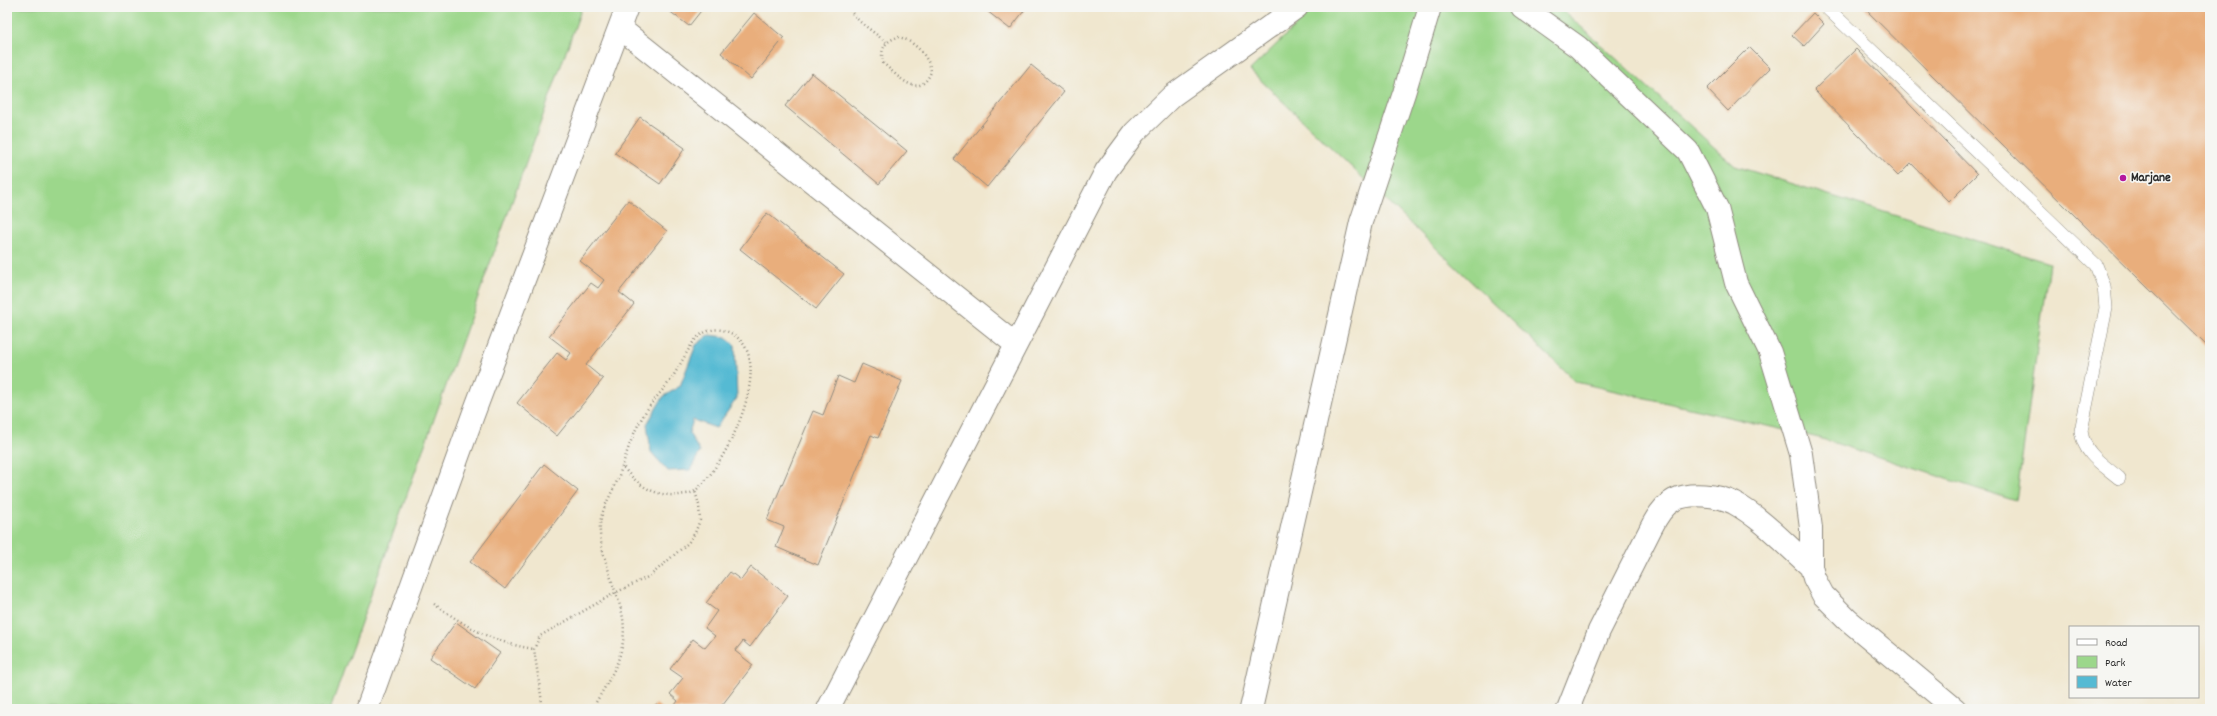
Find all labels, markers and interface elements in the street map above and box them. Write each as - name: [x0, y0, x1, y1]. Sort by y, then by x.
- place label: Marjane: [2131, 169, 2171, 188]
- marker: Marjane: [2118, 173, 2128, 183]
- legend: [2069, 626, 2199, 698]
- text: Road: [2105, 635, 2127, 652]
- text: Park: [2105, 655, 2126, 672]
- text: Water: [2105, 675, 2132, 692]

